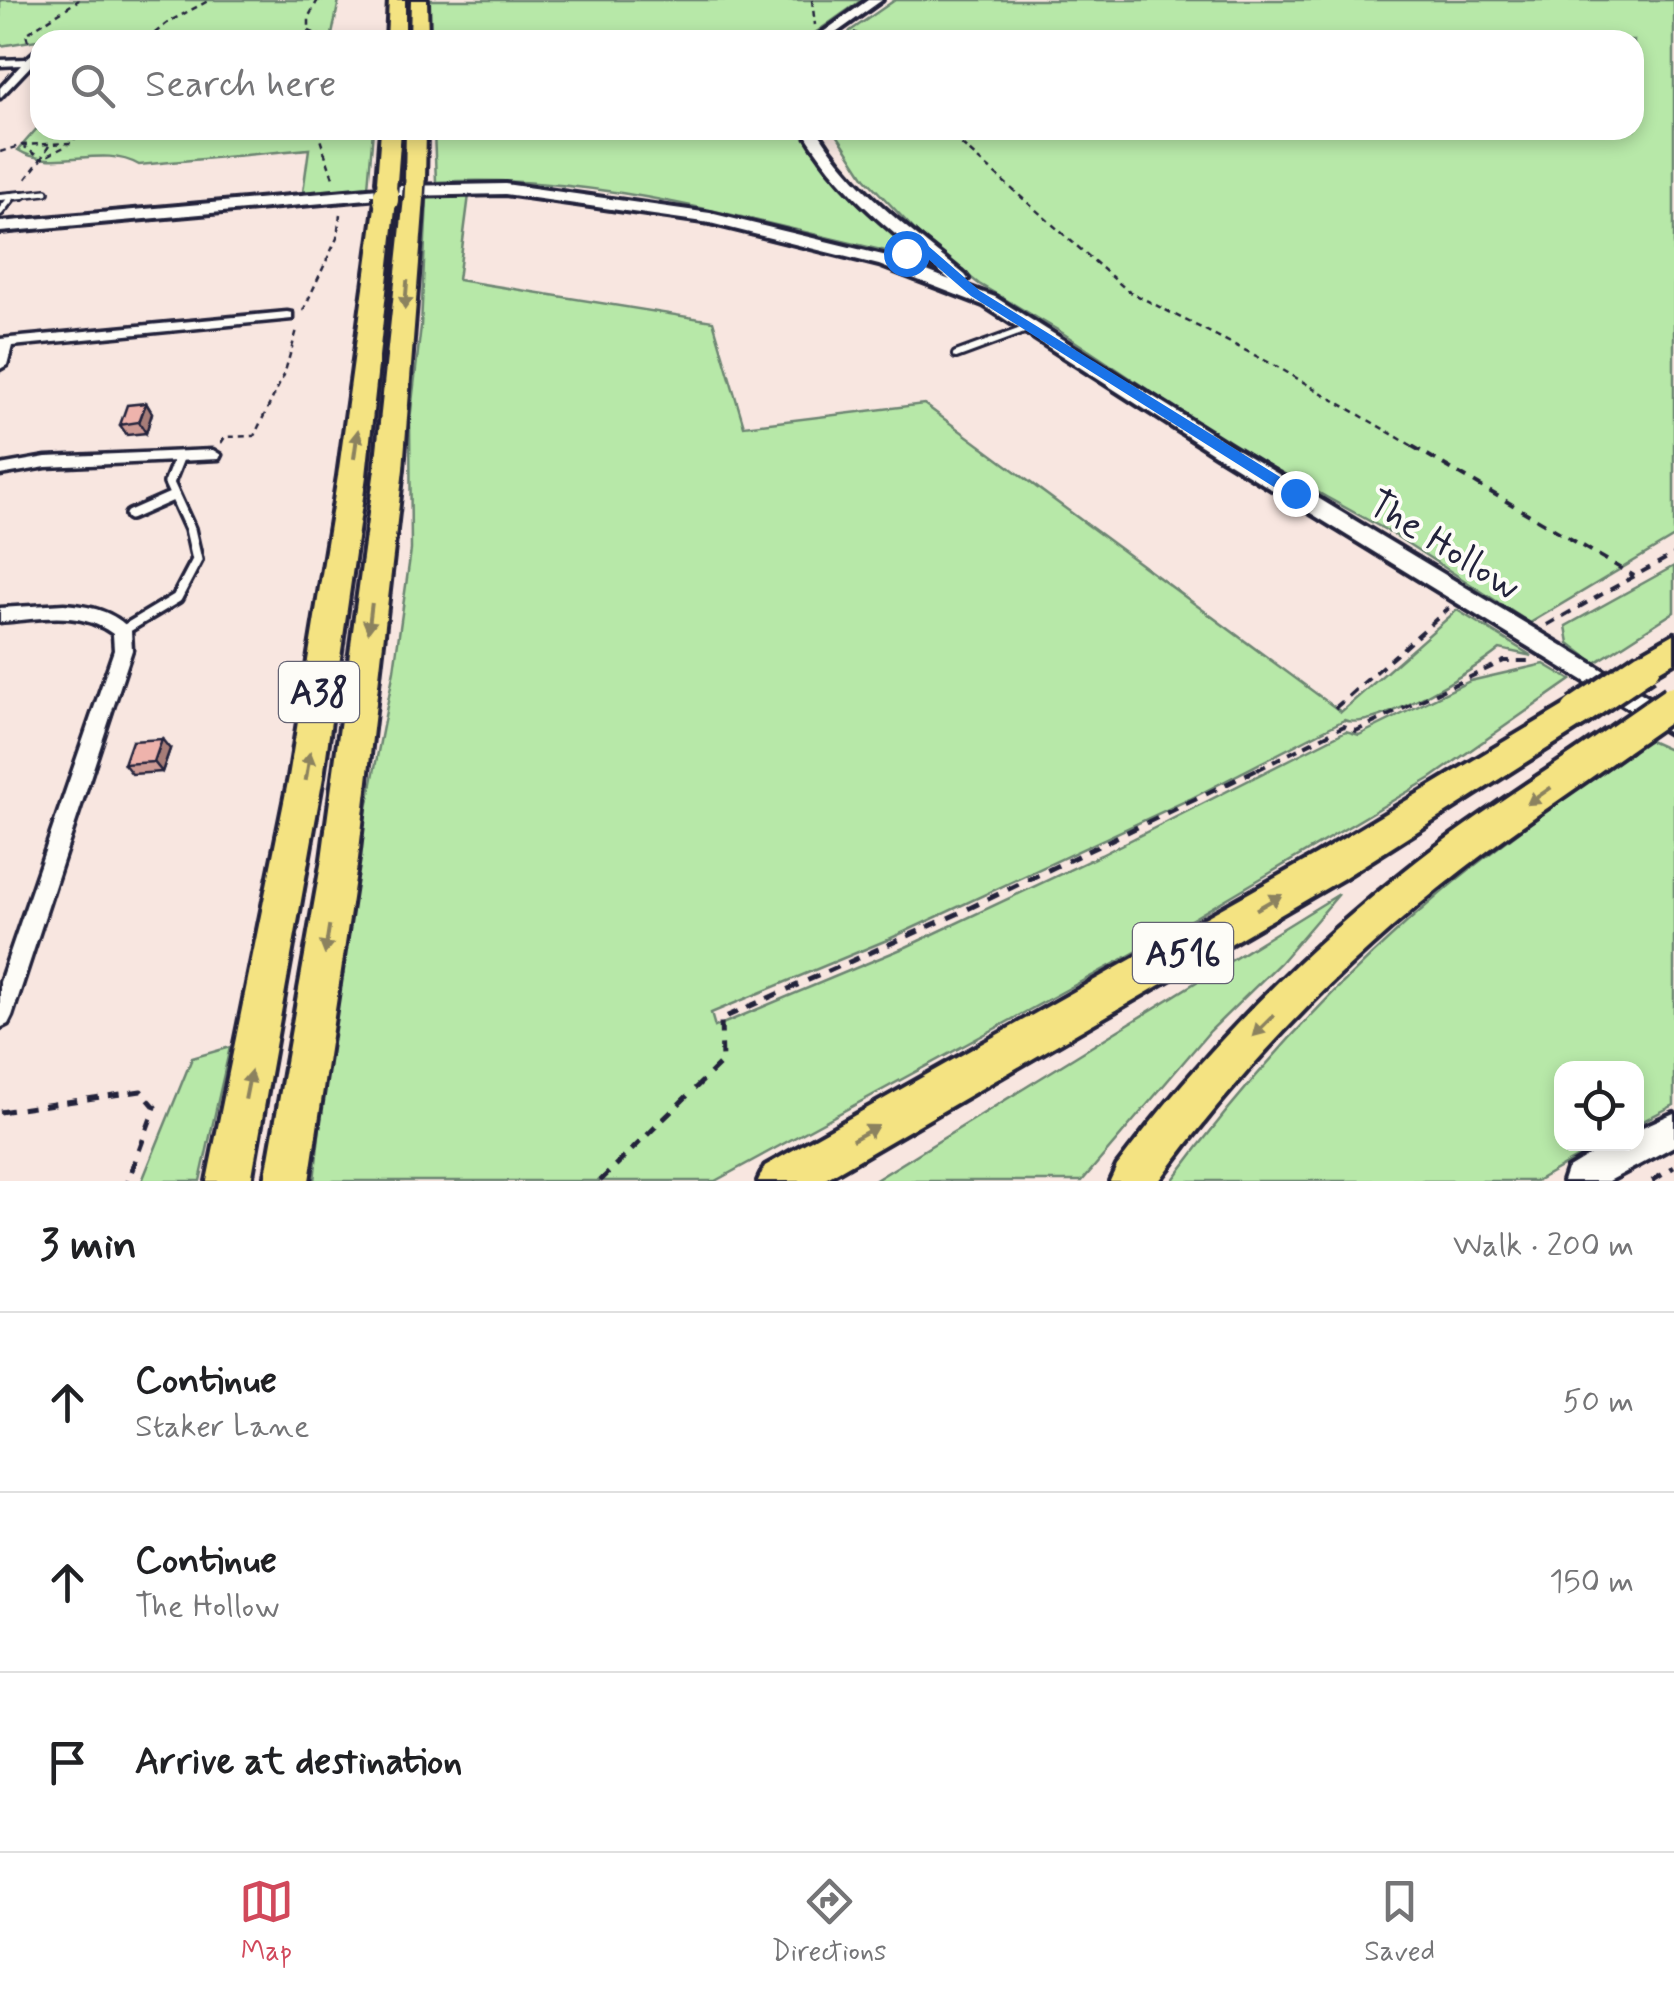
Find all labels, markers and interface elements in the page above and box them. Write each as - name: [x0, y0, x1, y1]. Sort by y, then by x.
- search box: [30, 30, 1644, 140]
- icon: search: [65, 58, 120, 113]
- text: Search here: [145, 61, 336, 110]
- route start: [884, 231, 930, 277]
- one-way arrow: [397, 280, 413, 312]
- one-way arrow: [348, 428, 364, 460]
- route end: [1273, 471, 1319, 517]
- street label: The Hollow: [1358, 480, 1529, 612]
- one-way arrow: [362, 603, 378, 635]
- road number: A38: [279, 662, 359, 722]
- one-way arrow: [300, 750, 316, 781]
- one-way arrow: [1525, 786, 1552, 806]
- one-way arrow: [1254, 894, 1283, 911]
- road number: A516: [1133, 923, 1233, 983]
- one-way arrow: [319, 925, 334, 957]
- one-way arrow: [1251, 1014, 1275, 1038]
- map controls: [1554, 1061, 1644, 1151]
- button: locate: [1554, 1061, 1644, 1151]
- one-way arrow: [240, 1069, 256, 1100]
- one-way arrow: [851, 1125, 879, 1143]
- text: 3 min: [40, 1219, 137, 1274]
- text: Walk · 200 m: [1453, 1225, 1634, 1267]
- text: Continue: [135, 1357, 277, 1406]
- icon: ahead: [40, 1375, 95, 1430]
- text: 50 m: [1562, 1381, 1634, 1423]
- text: Staker Lane: [135, 1406, 309, 1448]
- text: Continue: [135, 1537, 277, 1586]
- icon: ahead: [40, 1555, 95, 1610]
- text: 150 m: [1549, 1561, 1634, 1603]
- text: The Hollow: [135, 1586, 279, 1628]
- icon: arrive: [40, 1735, 95, 1790]
- text: Arrive at destination: [135, 1738, 462, 1787]
- tab: Map: [239, 1874, 294, 1971]
- tab: Directions: [772, 1874, 887, 1971]
- tab: Saved: [1364, 1874, 1435, 1971]

